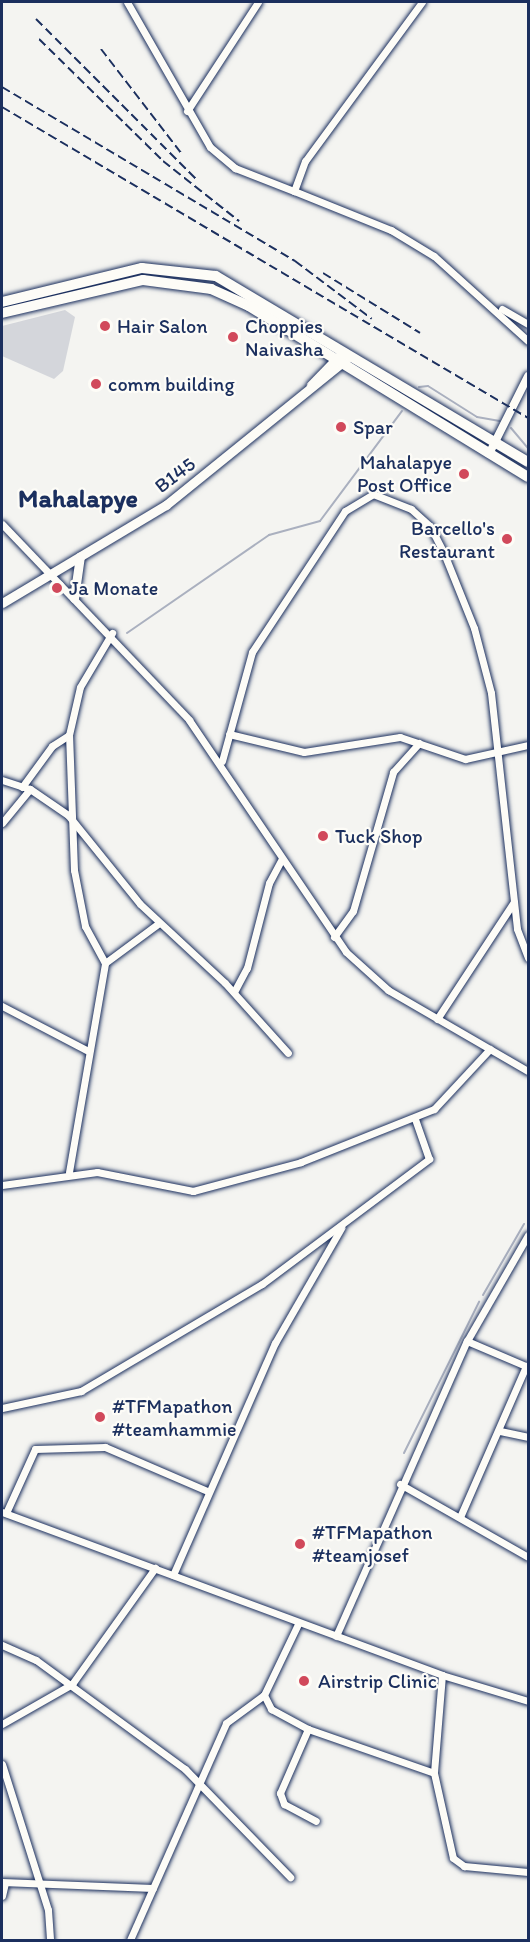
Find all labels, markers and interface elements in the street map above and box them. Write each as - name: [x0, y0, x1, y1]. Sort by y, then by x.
- place label: Hair Salon: [117, 314, 207, 338]
- place label: Choppies Naivasha: [245, 314, 324, 361]
- marker: Hair Salon: [98, 319, 112, 333]
- marker: Choppies Naivasha: [226, 330, 240, 344]
- place label: comm building: [108, 372, 235, 396]
- marker: comm building: [89, 377, 103, 391]
- place label: Spar: [353, 415, 393, 439]
- marker: Spar: [334, 420, 348, 434]
- place label: Mahalapye Post Office: [357, 450, 452, 497]
- street label: B145: [150, 452, 200, 498]
- marker: Mahalapye Post Office: [457, 467, 471, 481]
- district label: Mahalapye: [18, 483, 138, 515]
- place label: Barcello's Restaurant: [399, 516, 495, 563]
- marker: Barcello's Restaurant: [500, 532, 514, 546]
- place label: Ja Monate: [69, 576, 157, 600]
- marker: Ja Monate: [50, 581, 64, 595]
- place label: Tuck Shop: [335, 824, 422, 848]
- marker: Tuck Shop: [316, 829, 330, 843]
- place label: #TFMapathon #teamhammie: [112, 1394, 237, 1441]
- marker: #TFMapathon #teamhammie: [93, 1410, 107, 1424]
- place label: #TFMapathon #teamjosef: [312, 1520, 433, 1567]
- marker: #TFMapathon #teamjosef: [293, 1537, 307, 1551]
- place label: Airstrip Clinic: [318, 1669, 436, 1693]
- marker: Airstrip Clinic: [295, 1672, 313, 1690]

